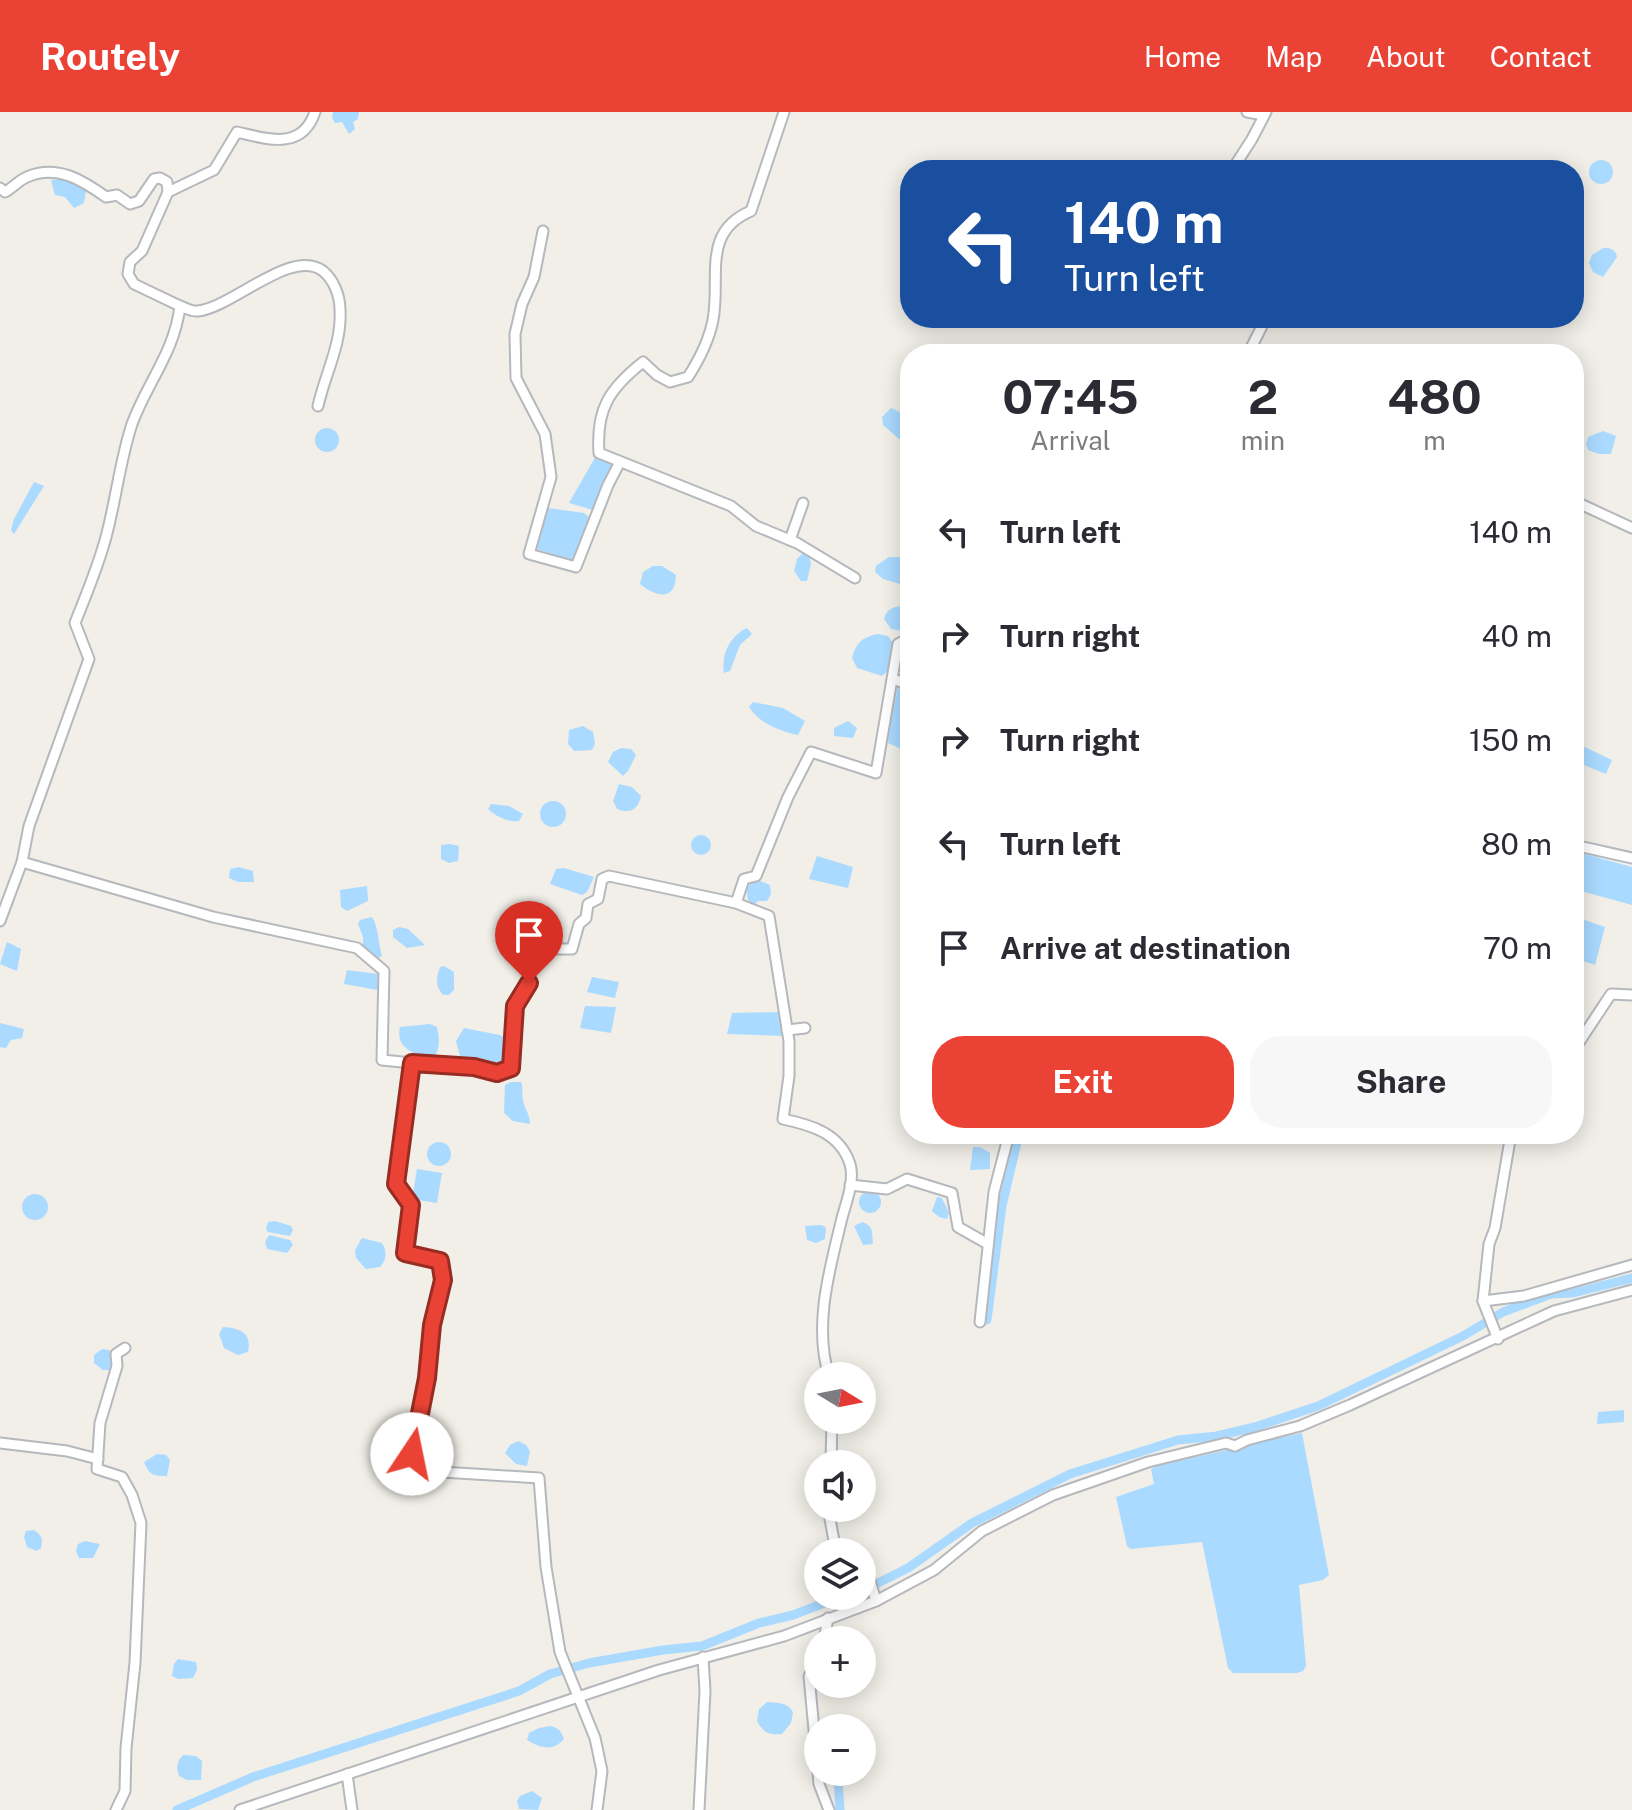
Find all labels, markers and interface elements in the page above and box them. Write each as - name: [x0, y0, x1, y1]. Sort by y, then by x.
- text: Routely: [40, 34, 180, 79]
- text: Home: [1144, 40, 1221, 73]
- text: Map: [1265, 40, 1322, 73]
- text: About: [1366, 40, 1446, 73]
- text: Contact: [1490, 40, 1592, 73]
- text: 140 m: [1064, 190, 1224, 256]
- icon: left: [932, 192, 1036, 296]
- text: Turn left: [1064, 257, 1205, 299]
- text: 07:45: [1002, 368, 1139, 425]
- text: 2: [1248, 368, 1278, 425]
- text: 480: [1387, 368, 1482, 425]
- text: Arrival: [1030, 425, 1111, 456]
- text: min: [1241, 425, 1285, 456]
- text: m: [1423, 425, 1446, 456]
- icon: left: [932, 510, 976, 554]
- text: Turn left: [1000, 514, 1121, 550]
- text: 140 m: [1469, 514, 1552, 550]
- icon: right: [932, 614, 976, 658]
- text: Turn right: [1000, 618, 1140, 654]
- text: 40 m: [1482, 618, 1552, 654]
- icon: right: [932, 718, 976, 762]
- text: Turn right: [1000, 722, 1140, 758]
- text: 150 m: [1469, 722, 1552, 758]
- icon: left: [932, 822, 976, 866]
- text: Turn left: [1000, 826, 1121, 862]
- text: 80 m: [1481, 826, 1552, 862]
- pin: [495, 901, 563, 983]
- icon: arrive: [507, 913, 551, 957]
- icon: arrive: [932, 926, 976, 970]
- text: Arrive at destination: [1000, 930, 1291, 966]
- text: 70 m: [1483, 930, 1552, 966]
- button: Exit: [932, 1036, 1234, 1128]
- button: Share: [1250, 1036, 1552, 1128]
- north arrow: [804, 1362, 876, 1434]
- map controls: [804, 1362, 876, 1786]
- position arrow: [370, 1412, 454, 1496]
- button: sound: [804, 1450, 876, 1522]
- button: layers: [804, 1538, 876, 1610]
- button: +: [804, 1626, 876, 1698]
- button: −: [804, 1714, 876, 1786]

